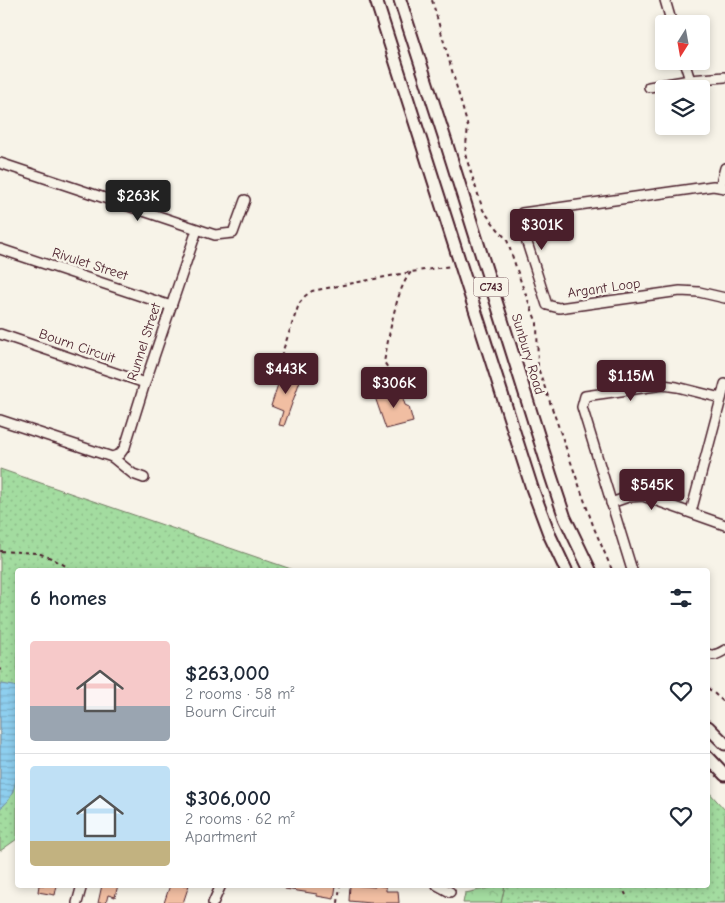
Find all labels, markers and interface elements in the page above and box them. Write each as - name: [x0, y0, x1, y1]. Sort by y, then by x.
- north arrow: [655, 15, 710, 70]
- map controls: [655, 15, 710, 135]
- button: layers: [655, 80, 710, 135]
- pin: $263K: [103, 180, 173, 222]
- text: $263K: [117, 187, 159, 205]
- pin: $301K: [507, 208, 577, 251]
- text: $301K: [521, 216, 563, 234]
- street label: Rivulet Street: [50, 244, 131, 284]
- street label: Argant Loop: [566, 274, 642, 302]
- road number: C743: [474, 278, 508, 296]
- street label: Runnel Street: [123, 300, 165, 383]
- street label: Sunbury Road: [508, 311, 548, 397]
- street label: Bourn Circuit: [37, 325, 118, 367]
- pin: $443K: [251, 352, 321, 395]
- text: $443K: [265, 360, 307, 378]
- pin: $1.15M: [590, 360, 672, 402]
- pin: $306K: [359, 366, 429, 409]
- text: $1.15M: [608, 367, 654, 385]
- text: $306K: [372, 374, 416, 392]
- pin: $545K: [617, 468, 687, 511]
- text: $545K: [630, 476, 674, 494]
- icon: filters: [667, 584, 695, 612]
- text: 6 homes: [30, 586, 106, 610]
- icon: home: [70, 661, 130, 721]
- text: $263,000: [185, 661, 269, 685]
- icon: heart: [667, 677, 695, 705]
- text: 2 rooms · 58 m²: [185, 685, 295, 703]
- text: Bourn Circuit: [185, 703, 276, 721]
- icon: home: [70, 786, 130, 846]
- text: $306,000: [185, 786, 271, 810]
- icon: heart: [667, 802, 695, 830]
- text: 2 rooms · 62 m²: [185, 810, 295, 828]
- text: Apartment: [185, 828, 257, 846]

